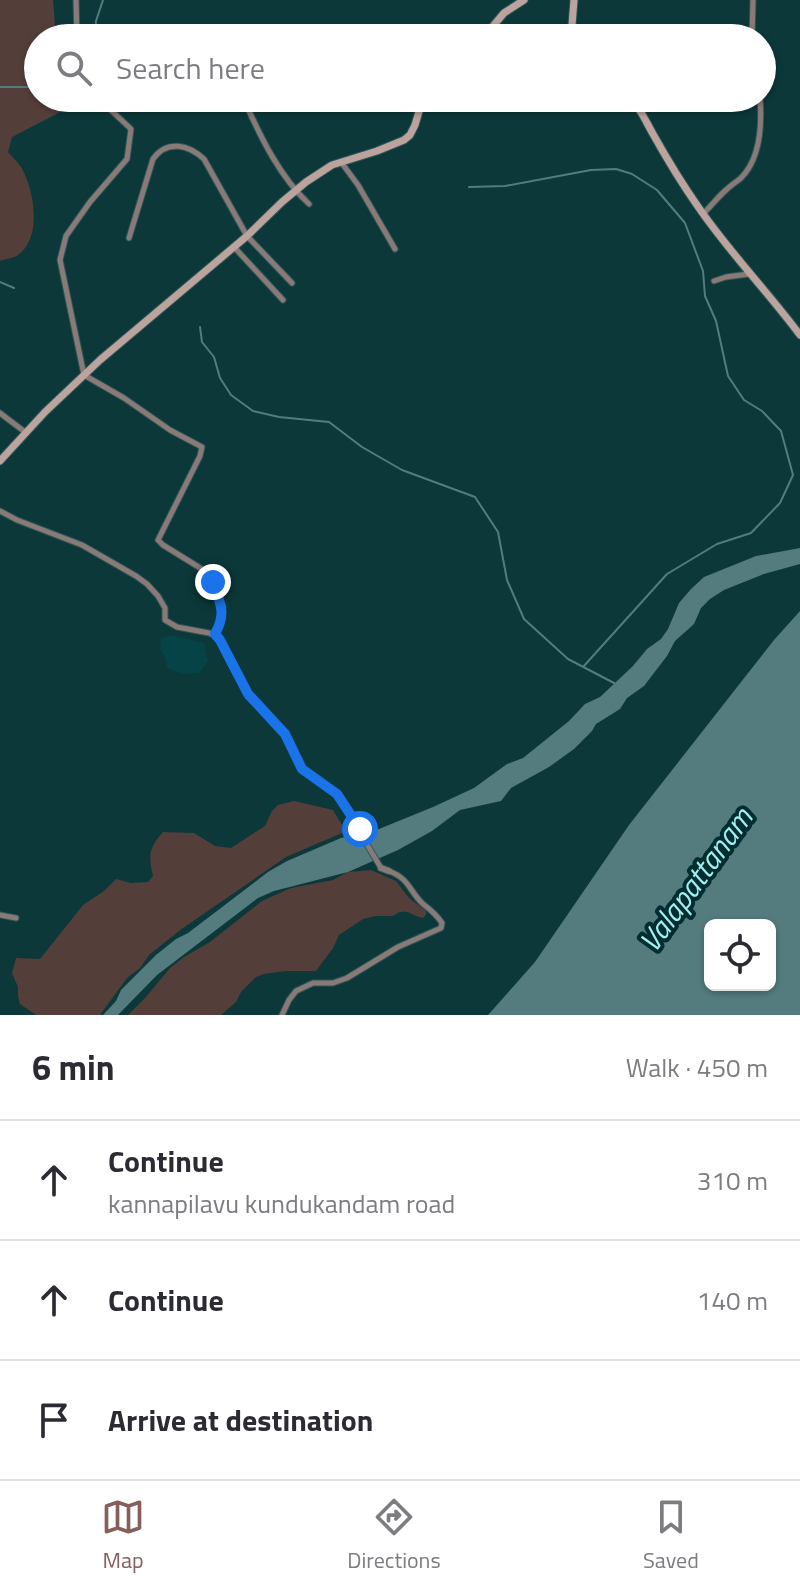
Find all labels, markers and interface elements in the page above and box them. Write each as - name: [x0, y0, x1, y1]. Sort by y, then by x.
- search box: [24, 24, 776, 112]
- text: Search here: [116, 45, 265, 91]
- icon: search: [52, 46, 96, 90]
- route end: [195, 564, 231, 600]
- water label: Valapattanam: [627, 797, 764, 961]
- route start: [342, 811, 378, 847]
- map controls: [704, 919, 776, 991]
- button: locate: [704, 919, 776, 991]
- text: 6 min: [32, 1041, 115, 1093]
- text: Walk · 450 m: [626, 1048, 768, 1087]
- text: Continue: [108, 1138, 224, 1184]
- icon: ahead: [32, 1158, 76, 1202]
- text: 310 m: [697, 1161, 768, 1200]
- text: kannapilavu kundukandam road: [108, 1184, 455, 1223]
- text: Continue: [108, 1277, 224, 1323]
- icon: ahead: [32, 1278, 76, 1322]
- text: 140 m: [697, 1281, 768, 1320]
- text: Arrive at destination: [108, 1397, 373, 1443]
- icon: arrive: [32, 1398, 76, 1442]
- tab: Map: [101, 1495, 145, 1577]
- tab: Directions: [347, 1495, 441, 1577]
- tab: Saved: [643, 1495, 699, 1577]

